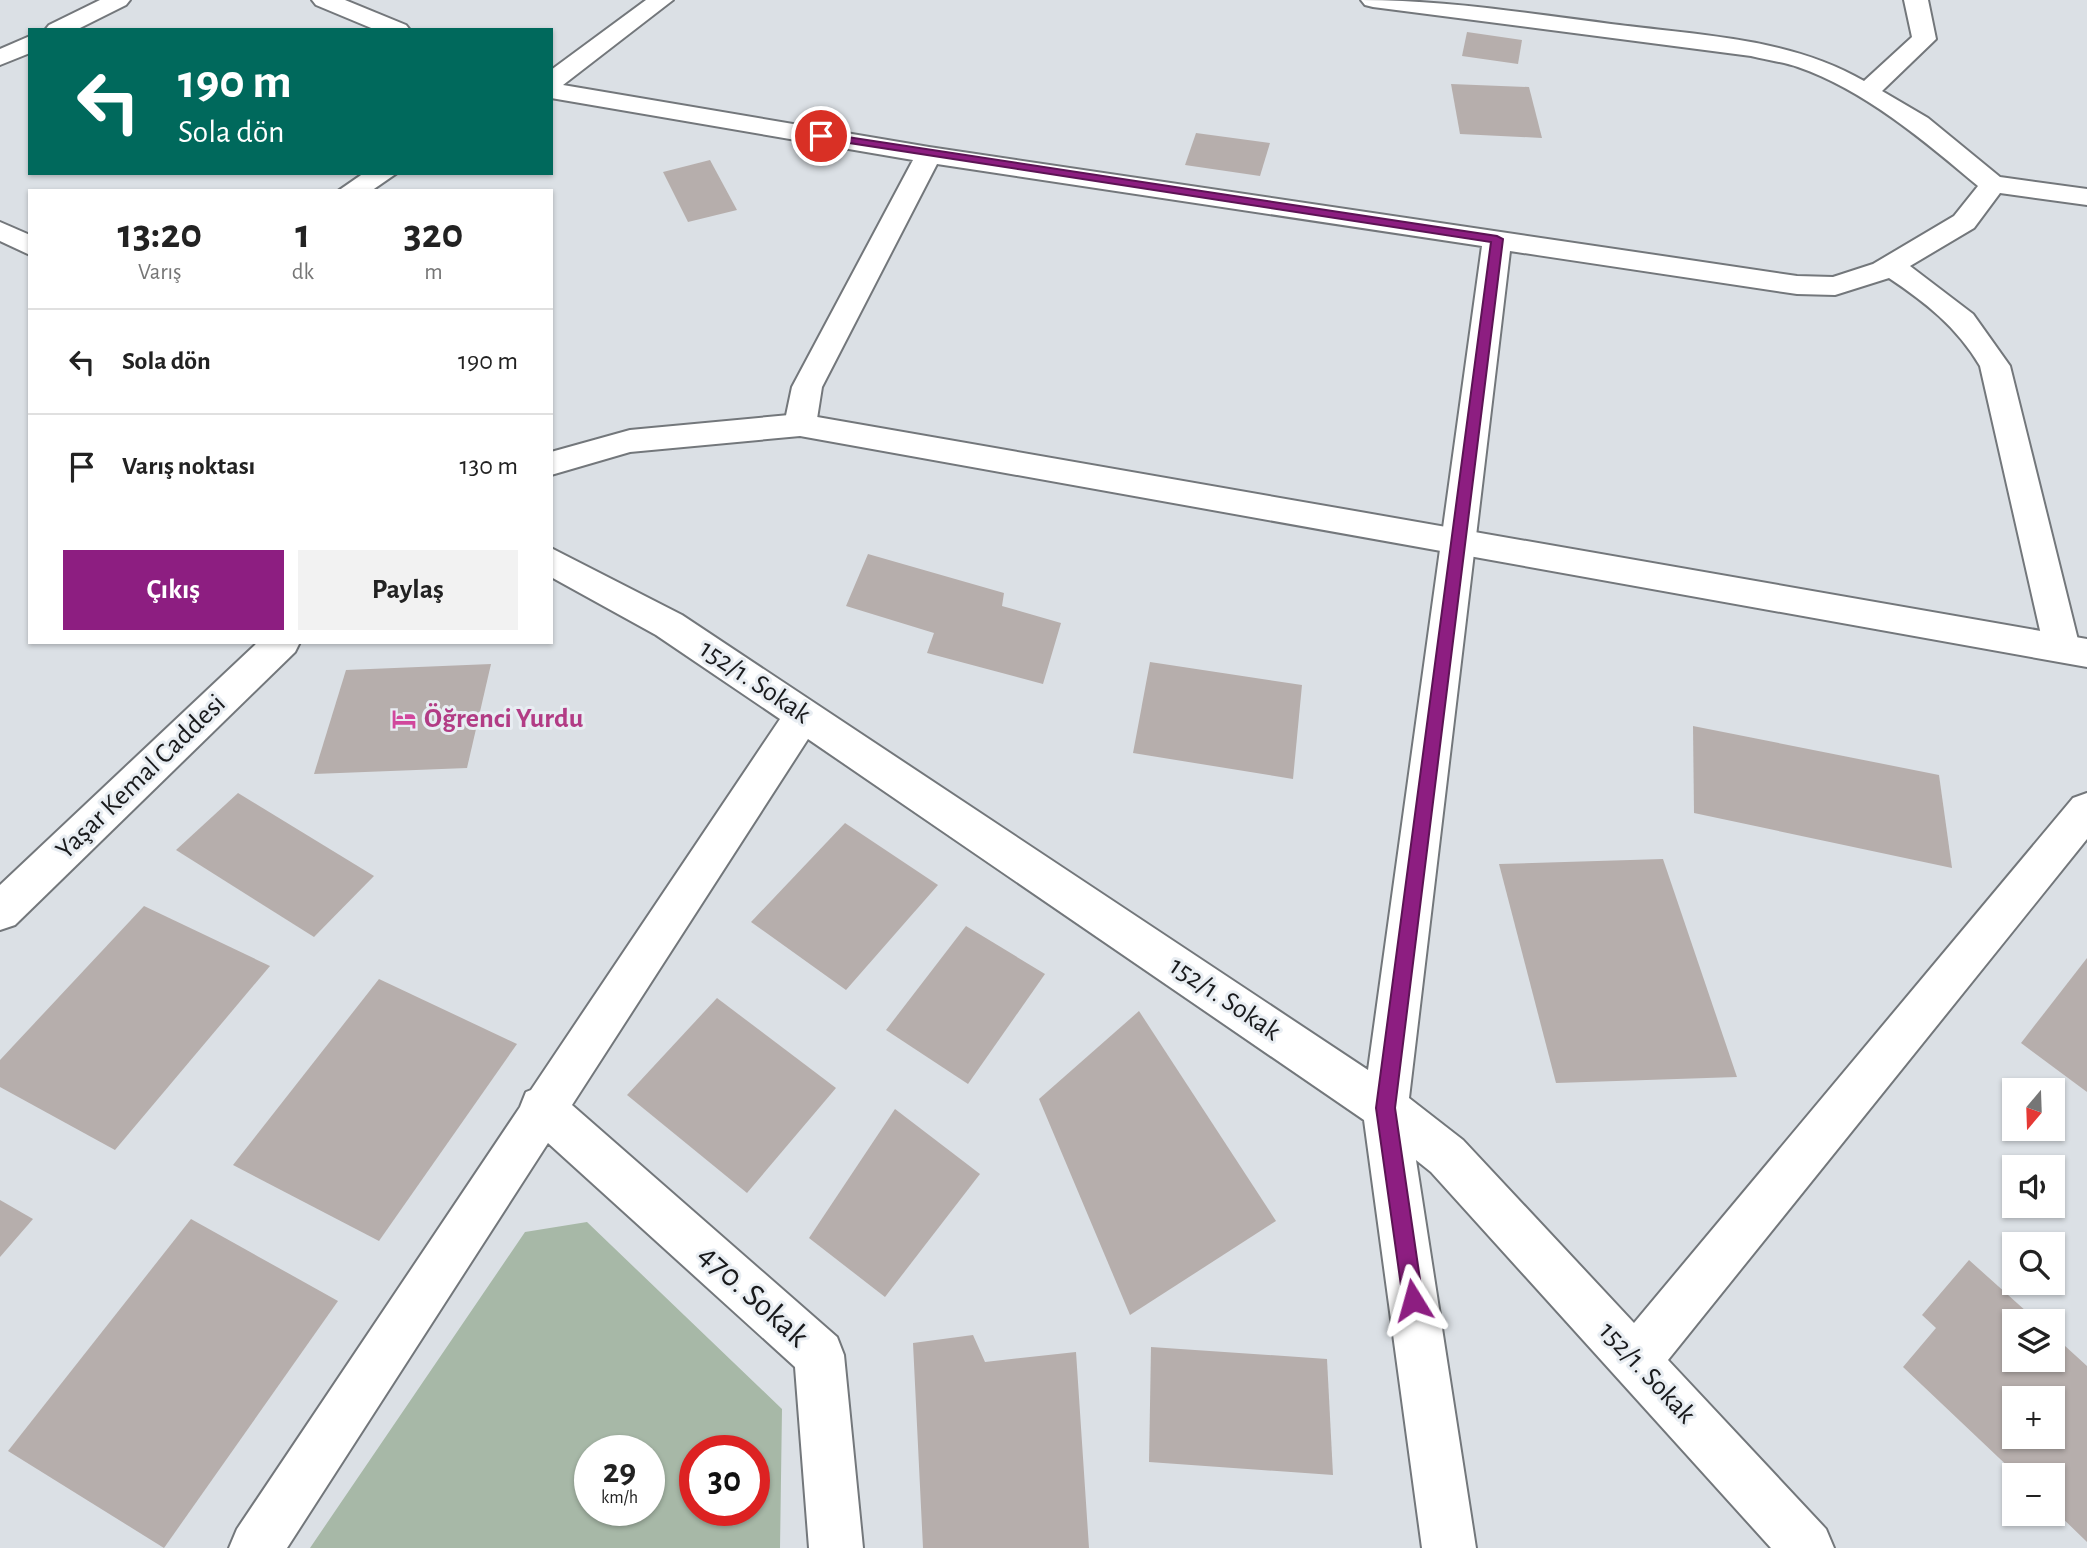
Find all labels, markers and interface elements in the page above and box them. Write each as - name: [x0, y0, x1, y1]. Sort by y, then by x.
- icon: left: [63, 56, 154, 147]
- text: 190 m: [178, 58, 292, 107]
- pin: [791, 106, 851, 166]
- text: Sola dön: [178, 116, 285, 148]
- icon: arrive: [802, 117, 840, 155]
- text: 13:20: [118, 213, 202, 255]
- text: 1: [295, 213, 310, 255]
- text: 320: [404, 213, 463, 255]
- text: Varış: [138, 261, 182, 284]
- text: dk: [292, 261, 314, 284]
- text: m: [424, 261, 443, 284]
- icon: left: [63, 343, 101, 381]
- text: Sola dön: [122, 348, 211, 374]
- text: 190 m: [458, 348, 518, 374]
- icon: arrive: [63, 448, 101, 486]
- text: Varış noktası: [122, 453, 255, 479]
- text: 130 m: [460, 453, 518, 479]
- button: Çıkış: [63, 550, 284, 630]
- button: Paylaş: [298, 550, 518, 630]
- street label: 152/1. Sokak: [694, 635, 816, 729]
- street label: Yaşar Kemal Caddesi: [51, 689, 231, 865]
- place label: Öğrenci Yurdu: [424, 703, 584, 733]
- hotel icon: Öğrenci Yurdu: [390, 705, 418, 733]
- street label: 152/1. Sokak: [1164, 952, 1286, 1046]
- north arrow: [2002, 1078, 2065, 1141]
- map controls: [2002, 1078, 2065, 1526]
- button: sound: [2002, 1155, 2065, 1218]
- button: search: [2002, 1232, 2065, 1295]
- street label: 470. Sokak: [691, 1238, 815, 1354]
- position arrow: [1376, 1263, 1450, 1337]
- button: layers: [2002, 1309, 2065, 1372]
- street label: 152/1. Sokak: [1593, 1317, 1701, 1429]
- button: +: [2002, 1386, 2065, 1449]
- speed limit sign: 30: [679, 1435, 770, 1526]
- text: 29: [603, 1454, 636, 1489]
- button: −: [2002, 1463, 2065, 1526]
- text: km/h: [601, 1489, 638, 1507]

